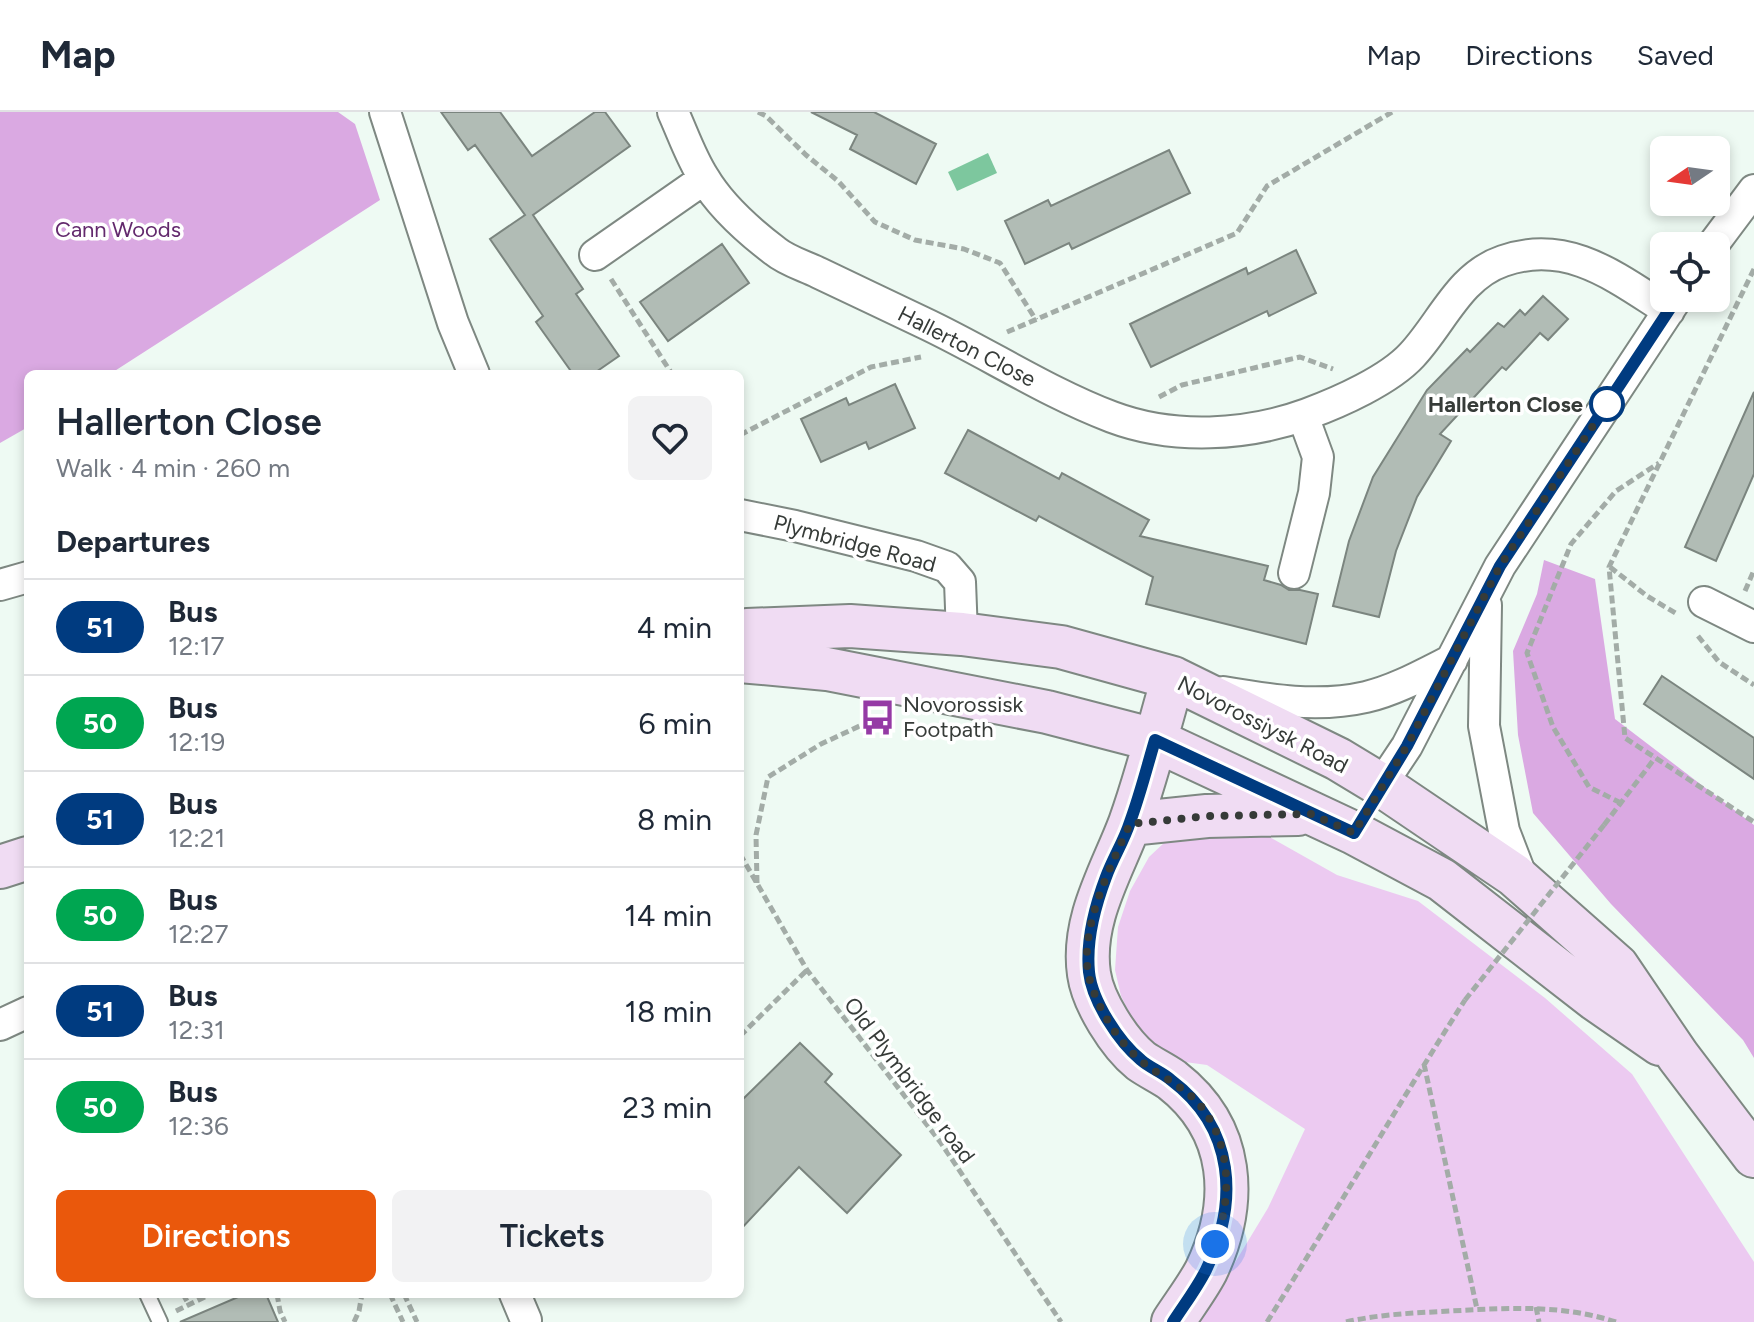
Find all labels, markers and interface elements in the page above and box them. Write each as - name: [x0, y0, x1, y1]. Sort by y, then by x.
- text: Map: [40, 32, 116, 78]
- text: Map: [1367, 38, 1421, 72]
- text: Directions: [1465, 38, 1593, 72]
- text: Saved: [1637, 38, 1714, 72]
- north arrow: [1650, 136, 1730, 216]
- map controls: [1650, 136, 1730, 312]
- park label: Cann Woods: [55, 216, 181, 243]
- button: locate: [1650, 232, 1730, 312]
- street label: Hallerton Close: [893, 300, 1040, 393]
- marker: Hallerton Close: [1590, 387, 1624, 421]
- place label: Hallerton Close: [1428, 391, 1583, 418]
- button: heart: [628, 396, 712, 480]
- text: Hallerton Close: [56, 399, 322, 445]
- text: Walk · 4 min · 260 m: [56, 452, 290, 484]
- street label: Plymbridge Road: [771, 509, 939, 578]
- text: Departures: [56, 523, 210, 560]
- text: Bus: [168, 593, 217, 630]
- text: 4 min: [637, 609, 712, 646]
- text: 51: [86, 610, 114, 644]
- text: 12:17: [168, 630, 225, 662]
- street label: Novorossiysk Road: [1173, 670, 1353, 779]
- text: Bus: [168, 689, 217, 726]
- place label: Novorossisk Footpath: [903, 691, 1023, 743]
- bus stop icon: Novorossisk Footpath: [858, 698, 896, 736]
- text: 6 min: [638, 705, 712, 742]
- text: 50: [83, 706, 117, 740]
- text: 12:19: [168, 726, 225, 758]
- text: Bus: [168, 785, 217, 822]
- text: 8 min: [637, 801, 712, 838]
- text: 51: [86, 802, 114, 836]
- text: 12:21: [168, 822, 225, 854]
- text: Bus: [168, 881, 217, 918]
- text: 14 min: [624, 897, 712, 934]
- text: 50: [83, 898, 117, 932]
- text: 12:27: [168, 918, 228, 950]
- text: Bus: [168, 977, 217, 1014]
- street label: Old Plymbridge road: [838, 992, 981, 1169]
- text: 18 min: [625, 993, 712, 1030]
- text: 51: [86, 994, 114, 1028]
- text: 12:31: [168, 1014, 225, 1046]
- text: Bus: [168, 1073, 217, 1110]
- text: 23 min: [622, 1089, 712, 1126]
- text: 50: [83, 1090, 117, 1124]
- text: 12:36: [168, 1110, 229, 1142]
- button: Directions: [56, 1190, 376, 1282]
- button: Tickets: [392, 1190, 712, 1282]
- your location: [1195, 1224, 1235, 1264]

